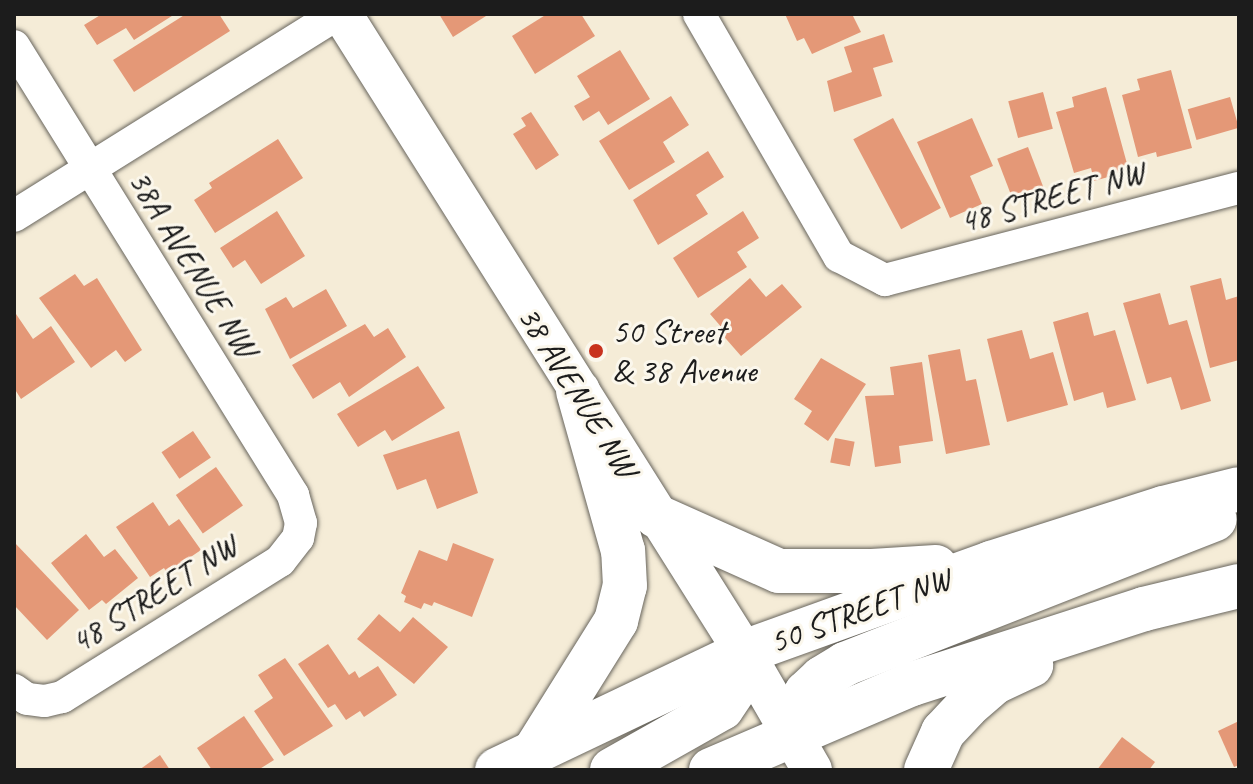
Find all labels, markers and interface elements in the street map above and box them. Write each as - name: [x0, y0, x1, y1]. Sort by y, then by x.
- street label: 48 STREET NW: [954, 152, 1150, 242]
- street label: 38A AVENUE NW: [119, 162, 267, 364]
- street label: 38 AVENUE NW: [509, 297, 647, 485]
- place label: 50 Street & 38 Avenue: [612, 311, 756, 390]
- marker: 50 Street & 38 Avenue: [587, 342, 605, 360]
- street label: 48 STREET NW: [62, 526, 246, 662]
- street label: 50 STREET NW: [763, 558, 957, 662]

